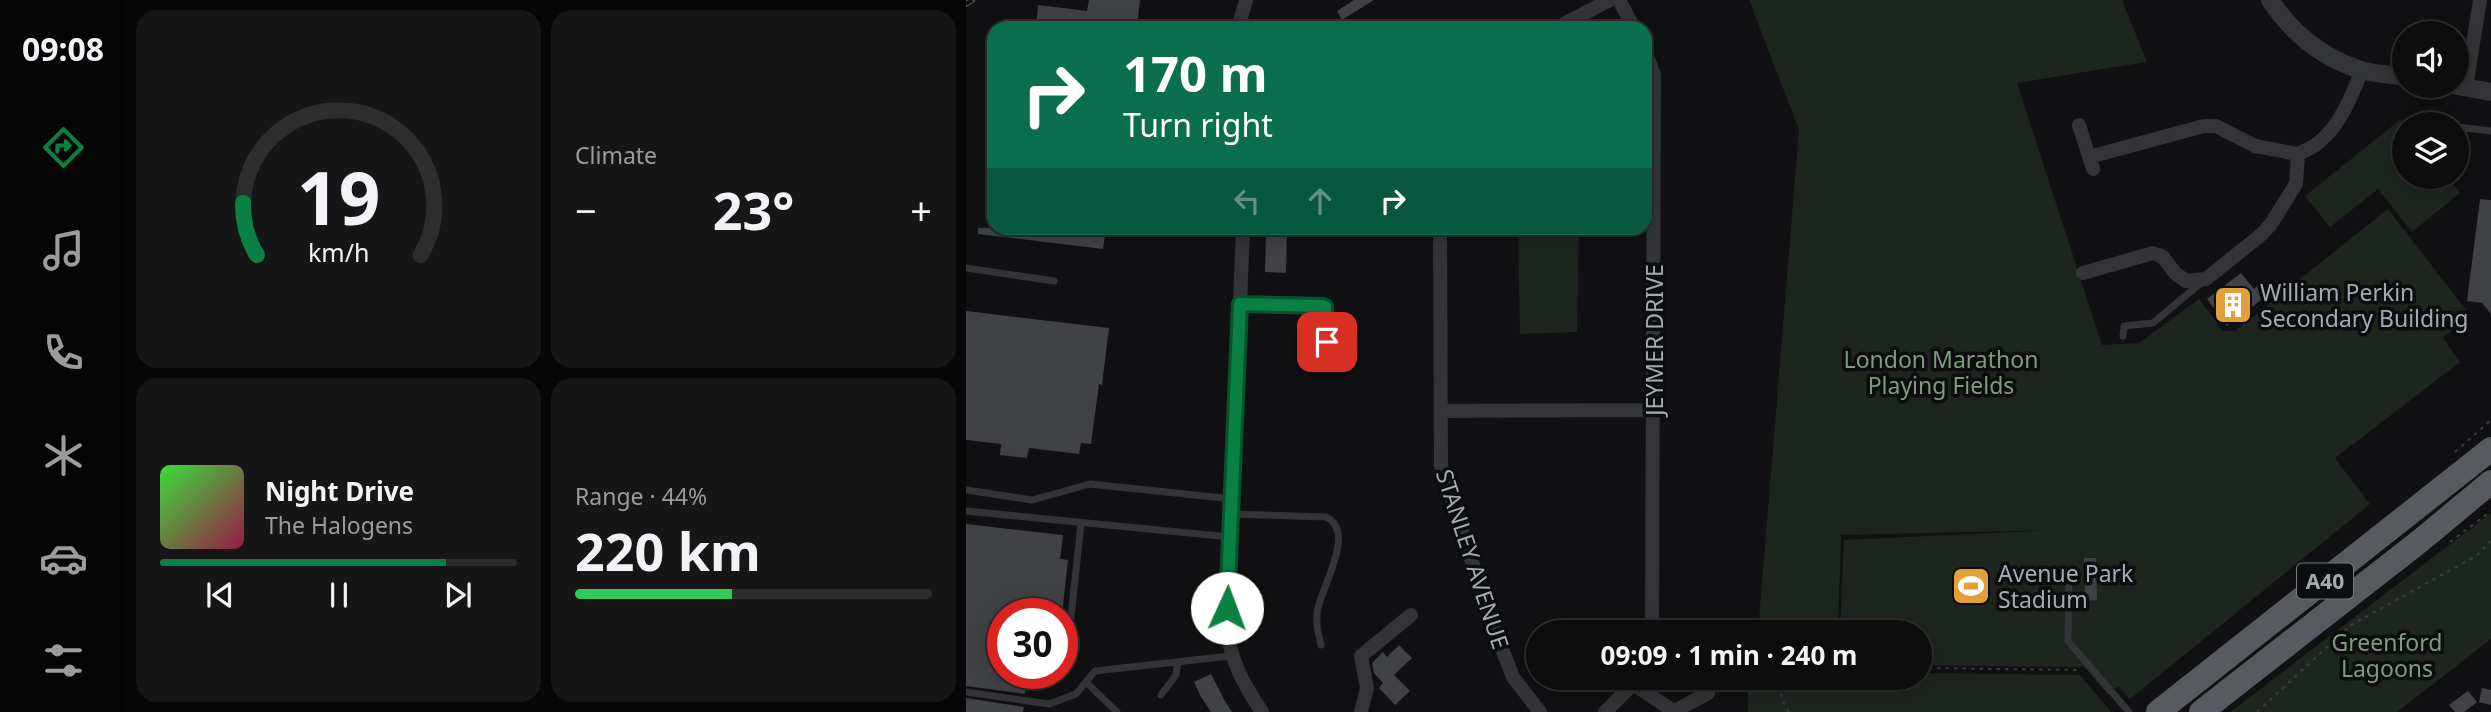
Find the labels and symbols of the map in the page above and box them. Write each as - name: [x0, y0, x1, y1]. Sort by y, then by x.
- street label: JEYMER DRIVE: [1638, 264, 1670, 418]
- place label: William Perkin Secondary Building: [2260, 276, 2469, 334]
- building icon: William Perkin Secondary Building: [2212, 284, 2254, 326]
- pin: [1297, 312, 1357, 372]
- park label: London Marathon Playing Fields: [1844, 343, 2038, 401]
- street label: STANLEY AVENUE: [1429, 465, 1517, 653]
- place label: Avenue Park Stadium: [1998, 557, 2134, 615]
- road number: A40: [2297, 564, 2353, 598]
- sports icon: Avenue Park Stadium: [1950, 565, 1992, 607]
- position arrow: [1190, 571, 1264, 645]
- speed limit sign: 30: [987, 598, 1078, 689]
- park label: Greenford Lagoons: [2332, 626, 2442, 684]

